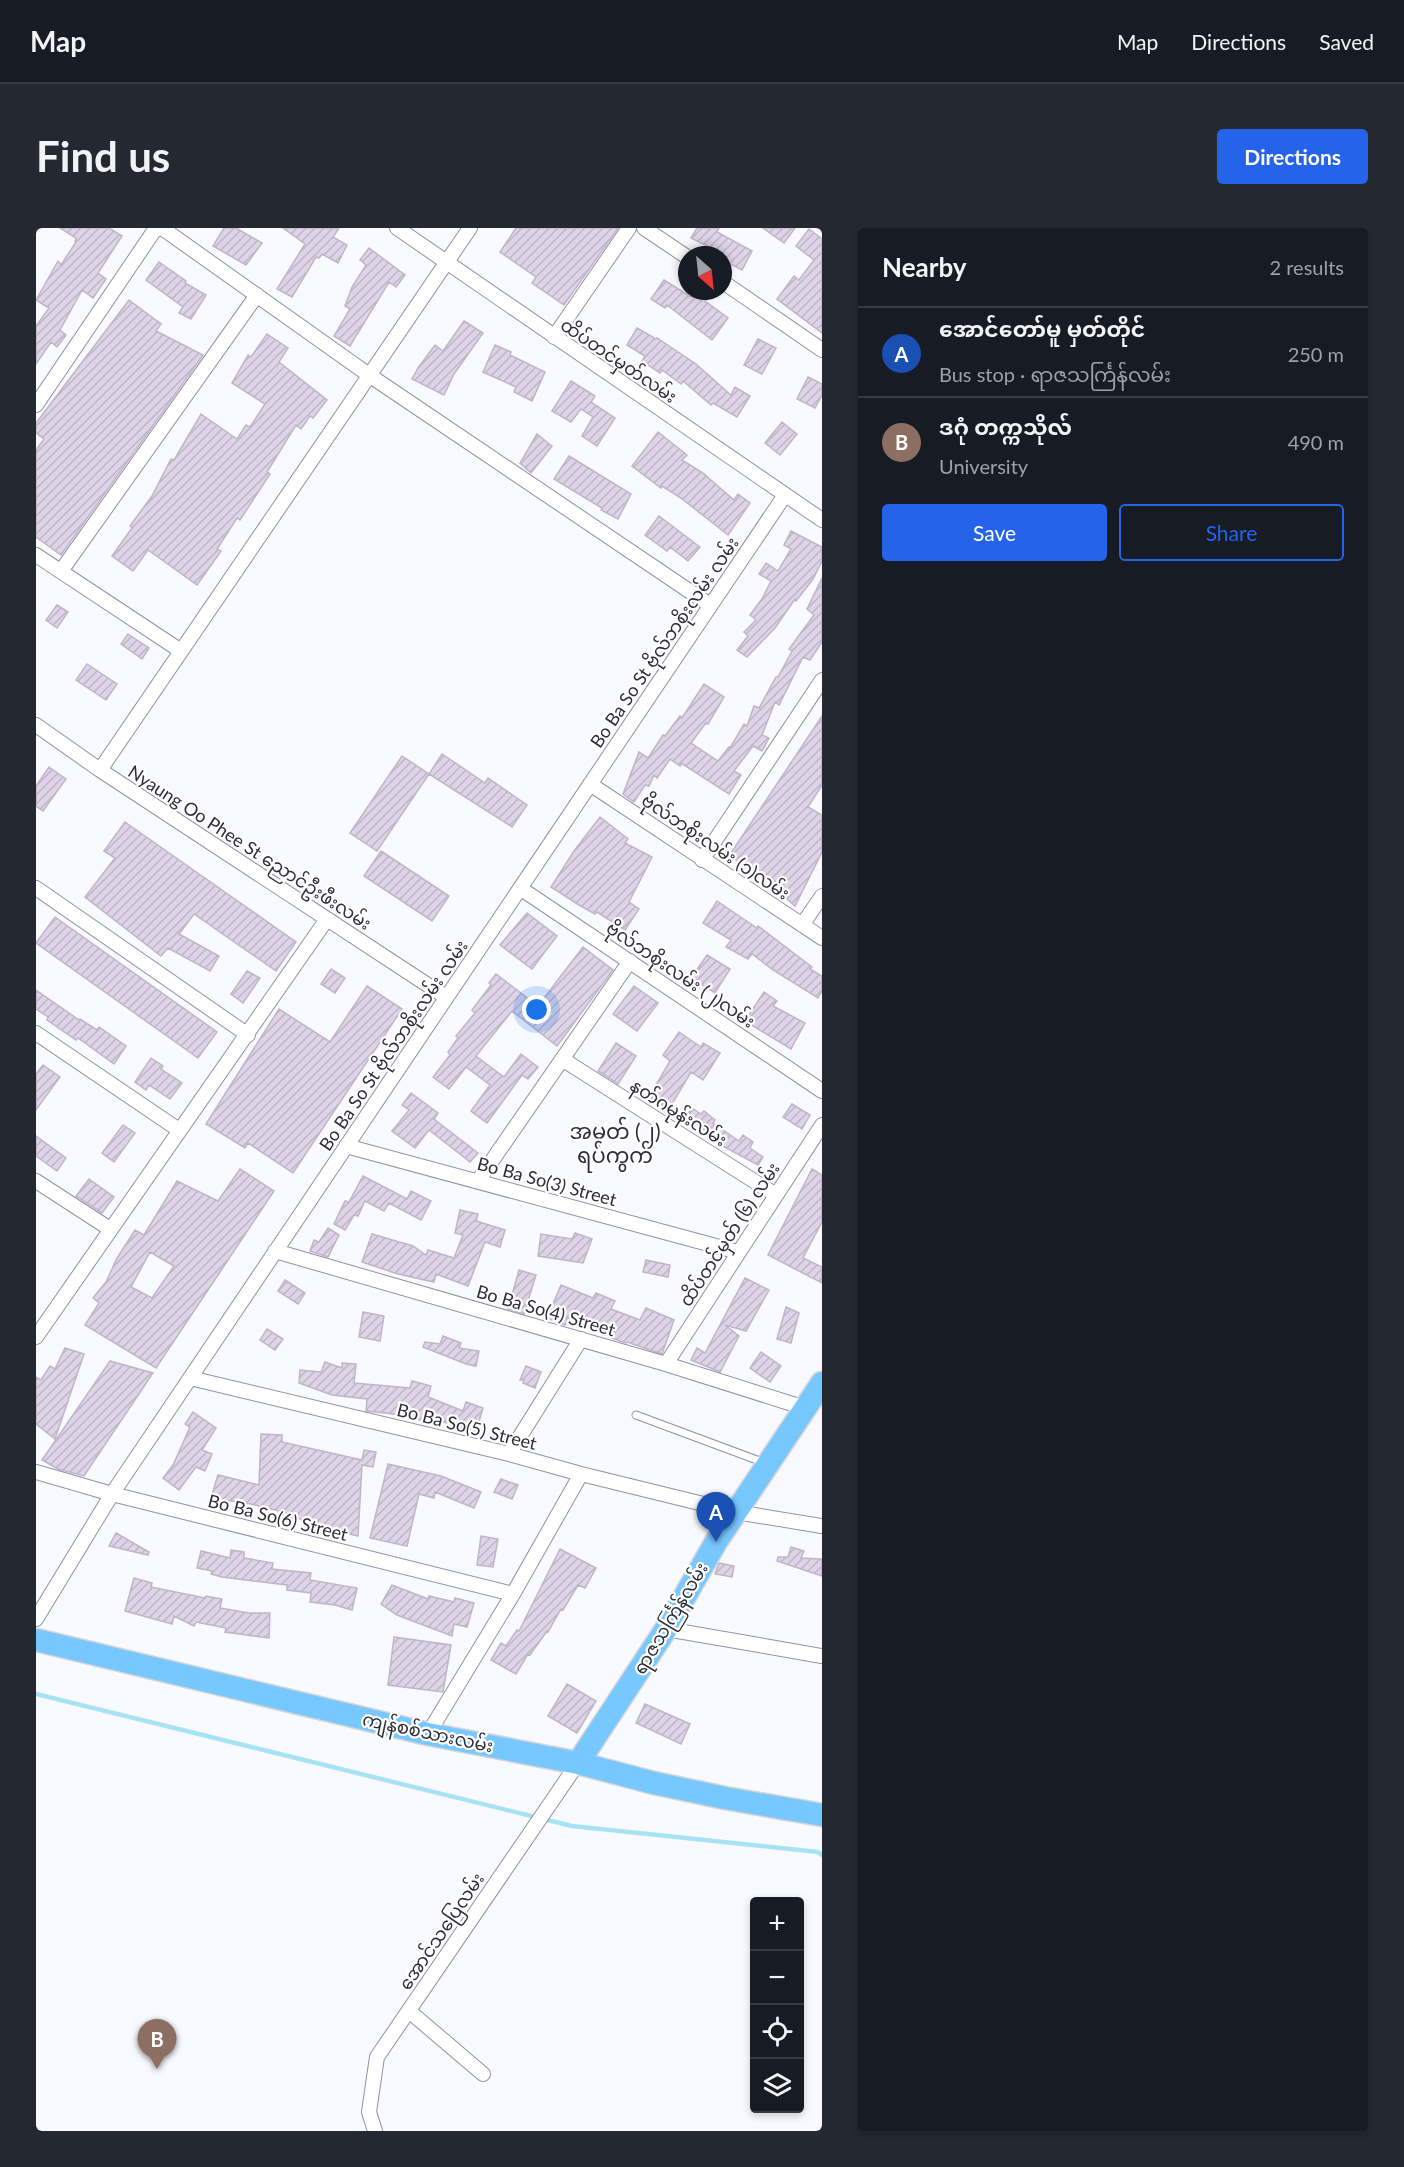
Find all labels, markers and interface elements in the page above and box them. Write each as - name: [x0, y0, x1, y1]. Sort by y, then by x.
- text: Map: [30, 24, 86, 58]
- text: Map: [1117, 29, 1158, 54]
- text: Directions: [1191, 29, 1286, 54]
- text: Saved: [1319, 29, 1374, 54]
- button: Directions: [1217, 129, 1368, 184]
- text: Find us: [36, 131, 170, 181]
- north arrow: [678, 246, 732, 300]
- text: Nearby: [882, 251, 967, 283]
- text: 2 results: [1269, 255, 1344, 279]
- street label: ထိပ်တင်မှတ်လမ်း: [554, 311, 682, 411]
- text: အောင်တော်မူ မှတ်တိုင်: [939, 315, 1145, 342]
- text: A: [895, 342, 908, 366]
- text: 250 m: [1288, 342, 1344, 366]
- text: Bus stop · ရာဇသင်္ကြန်လမ်း: [939, 362, 1171, 386]
- text: ဒဂုံ တက္ကသိုလ်: [939, 413, 1072, 440]
- text: B: [895, 430, 908, 454]
- text: 490 m: [1288, 430, 1344, 454]
- text: University: [939, 454, 1028, 478]
- button: Save: [882, 504, 1107, 561]
- button: Share: [1119, 504, 1344, 561]
- street label: Bo Ba So St ဗိုလ်ဘစိုးလမ်း လမ်း: [584, 531, 747, 754]
- street label: Nyaung Oo Phee St ညောင်ဦးဖီးလမ်း: [121, 758, 377, 938]
- street label: ဗိုလ်ဘစိုးလမ်း (၁)လမ်း: [635, 787, 795, 908]
- street label: ဗိုလ်ဘစိုးလမ်း (၂)လမ်း: [600, 914, 761, 1036]
- street label: Bo Ba So St ဗိုလ်ဘစိုးလမ်း လမ်း: [313, 934, 476, 1157]
- your location: [522, 995, 551, 1024]
- street label: နတ်ဂမုန်းလမ်း: [624, 1073, 732, 1155]
- district label: အမှတ် (၂) ရပ်ကွက်: [570, 1116, 661, 1173]
- street label: Bo Ba So(3) Street: [475, 1152, 620, 1210]
- street label: ထိပ်တင်မှတ် (၆) လမ်း: [673, 1157, 788, 1313]
- street label: Bo Ba So(4) Street: [474, 1280, 618, 1340]
- street label: Bo Ba So(5) Street: [395, 1398, 540, 1454]
- street label: Bo Ba So(6) Street: [206, 1489, 351, 1545]
- pin: A: [696, 1492, 736, 1542]
- street label: ရာဇသင်္ကြန်လမ်း: [627, 1558, 716, 1680]
- street label: ကျန်စစ်သားလမ်း: [360, 1706, 495, 1761]
- street label: အောင်သပြေလမ်း: [393, 1868, 492, 1997]
- map controls: [750, 1897, 804, 2113]
- button: +: [750, 1897, 804, 1951]
- button: −: [750, 1951, 804, 2005]
- button: locate: [750, 2005, 804, 2059]
- pin: B: [138, 2020, 176, 2069]
- button: layers: [750, 2059, 804, 2113]

